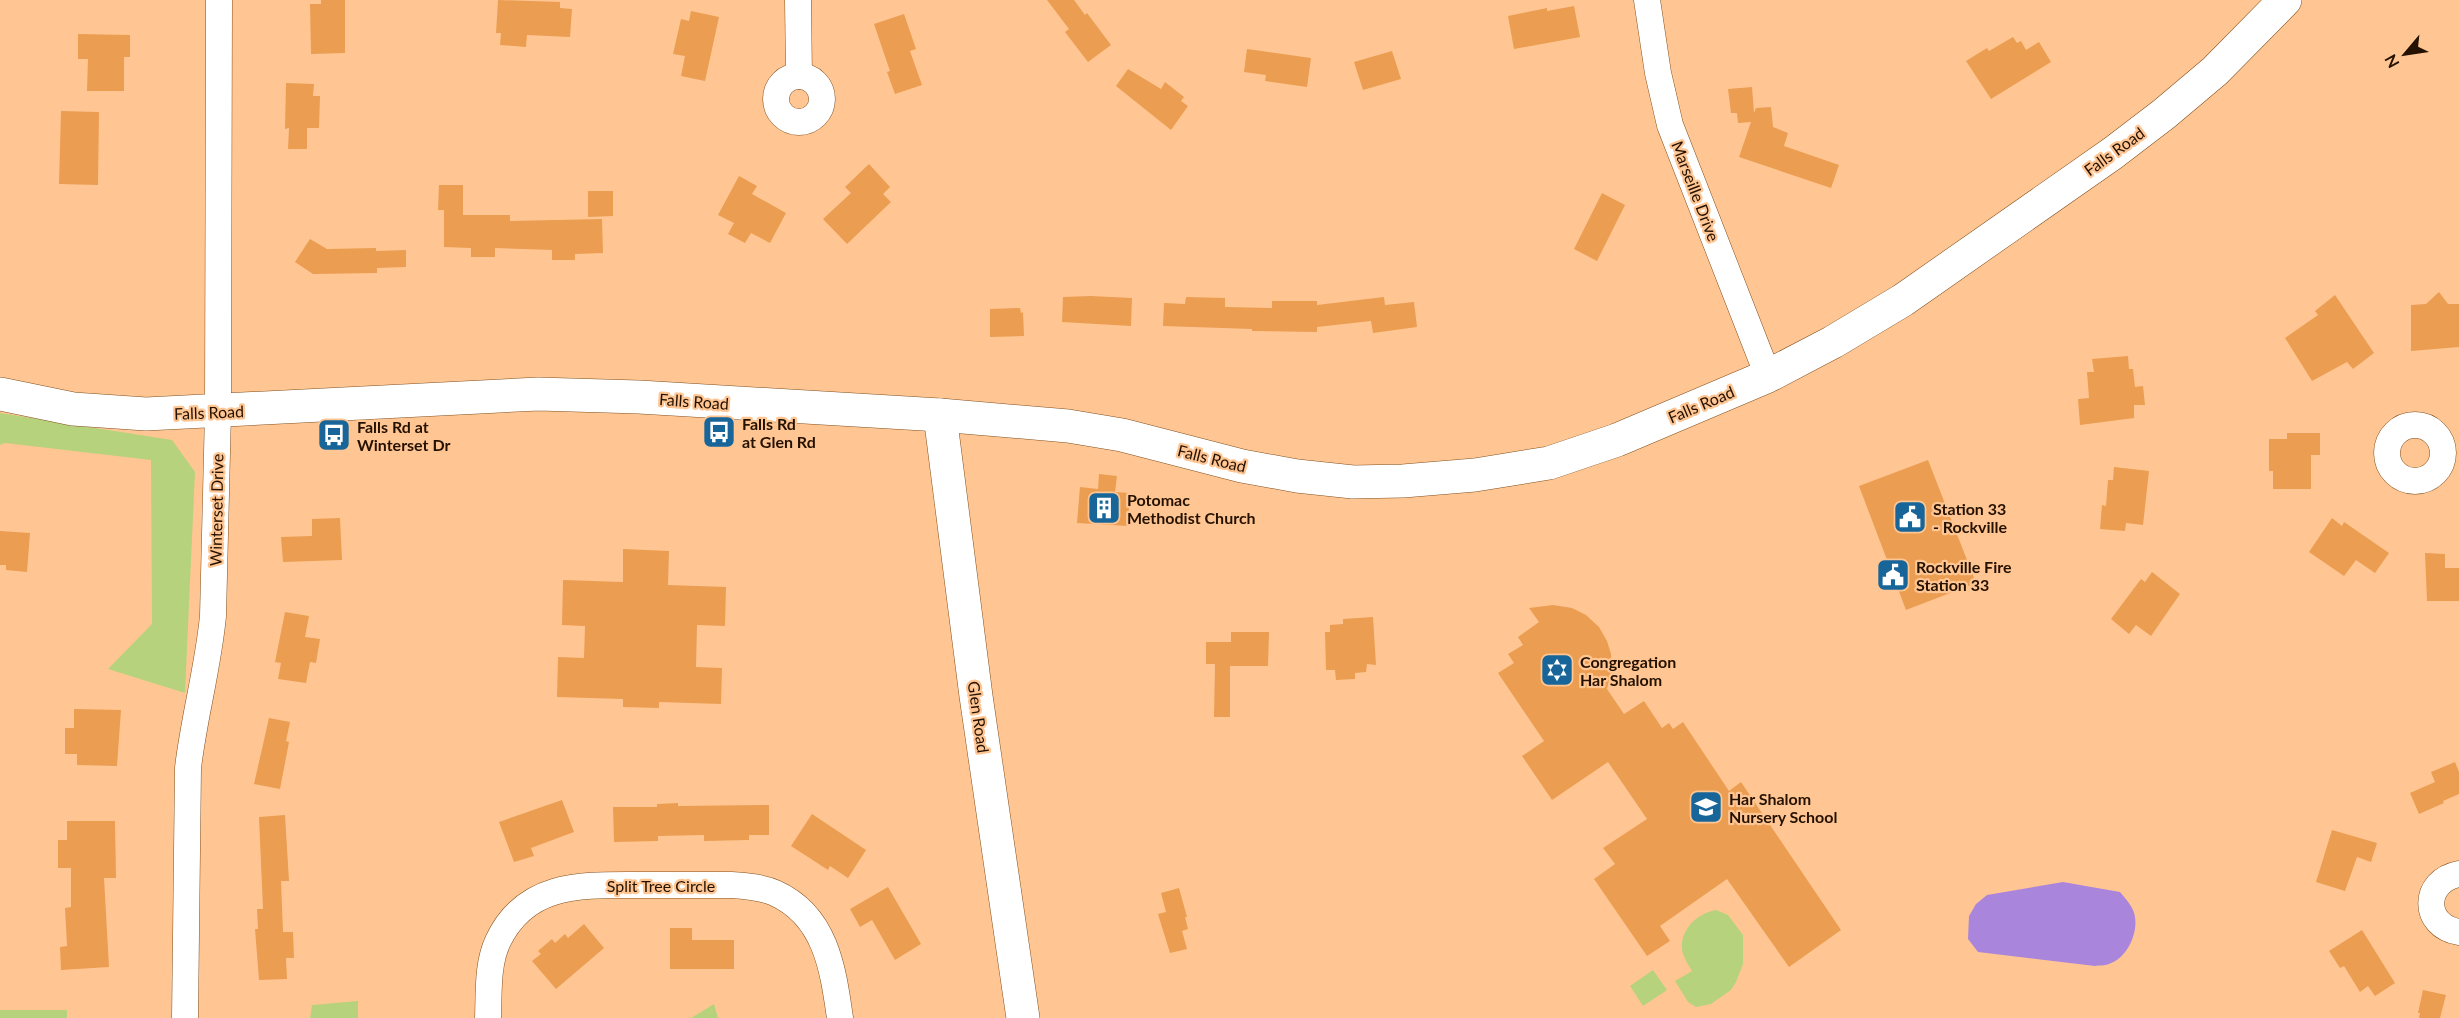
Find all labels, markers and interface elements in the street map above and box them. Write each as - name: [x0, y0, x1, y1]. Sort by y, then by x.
- north arrow: [2375, 24, 2435, 84]
- text: N: [2380, 52, 2403, 72]
- street label: Falls Road: [2080, 123, 2148, 179]
- street label: Marseille Drive: [1668, 138, 1724, 244]
- street label: Falls Road: [1665, 382, 1737, 426]
- street label: Falls Road: [658, 389, 730, 413]
- street label: Falls Road: [174, 401, 244, 423]
- bus stop icon: Falls Rd at Glen Rd: [701, 414, 737, 450]
- place label: Falls Rd at Glen Rd: [742, 414, 816, 451]
- bus stop icon: Falls Rd at Winterset Dr: [316, 417, 352, 453]
- place label: Falls Rd at Winterset Dr: [357, 417, 450, 454]
- street label: Falls Road: [1176, 440, 1248, 476]
- street label: Winterset Drive: [206, 454, 226, 566]
- building icon: Potomac Methodist Church: [1086, 490, 1122, 526]
- place label: Potomac Methodist Church: [1127, 490, 1256, 527]
- public building icon: Station 33 - Rockville: [1892, 499, 1928, 535]
- place label: Station 33 - Rockville: [1933, 499, 2008, 536]
- public building icon: Rockville Fire Station 33: [1875, 557, 1911, 593]
- place label: Rockville Fire Station 33: [1916, 557, 2012, 594]
- synagogue icon: Congregation Har Shalom: [1539, 652, 1575, 688]
- place label: Congregation Har Shalom: [1580, 652, 1676, 689]
- street label: Glen Road: [965, 680, 993, 754]
- school or university icon: Har Shalom Nursery School: [1688, 789, 1724, 825]
- place label: Har Shalom Nursery School: [1729, 789, 1837, 826]
- street label: Split Tree Circle: [607, 876, 715, 895]

